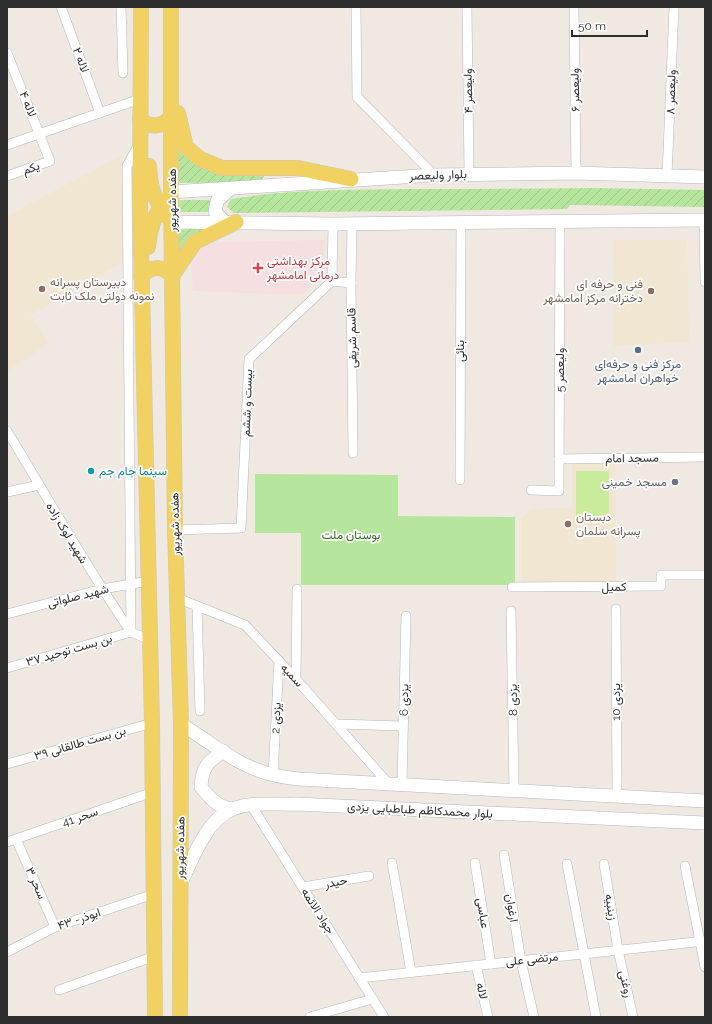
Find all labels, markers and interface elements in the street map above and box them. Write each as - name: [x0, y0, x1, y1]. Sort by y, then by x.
- scale bar: [572, 12, 647, 38]
- text: 50 m: [578, 19, 606, 33]
- street label: لاله ۲: [70, 45, 92, 75]
- street label: ولیعصر ۴: [461, 68, 476, 114]
- street label: ولیعصر ۶: [568, 68, 583, 112]
- street label: ولیعصر ۸: [663, 69, 680, 115]
- street label: لاله ۴: [17, 89, 39, 119]
- street label: یکم: [20, 158, 42, 179]
- street label: بلوار ولیعصر: [408, 167, 467, 184]
- street label: هفده شهریور: [165, 168, 180, 233]
- place label: مرکز بهداشتی درمانی امامشهر: [266, 254, 339, 283]
- marker: مرکز بهداشتی درمانی امامشهر: [252, 262, 264, 274]
- place label: دبیرستان پسرانه نمونه دولتی ملک ثابت: [50, 275, 154, 304]
- place label: فنی و حرفه ای دخترانه مرکز امامشهر: [542, 277, 643, 306]
- marker: دبیرستان پسرانه نمونه دولتی ملک ثابت: [37, 284, 47, 294]
- marker: فنی و حرفه ای دخترانه مرکز امامشهر: [646, 286, 656, 296]
- street label: قاسم شریفی: [344, 308, 361, 368]
- street label: بنائی: [453, 340, 468, 362]
- marker: مرکز فنی و حرفه‌ای خواهران امامشهر: [633, 345, 643, 355]
- street label: ولیعصر 5: [553, 348, 568, 392]
- place label: مرکز فنی و حرفه‌ای خواهران امامشهر: [595, 357, 681, 386]
- street label: بیست و ششم: [239, 369, 256, 437]
- street label: مسجد امام: [605, 451, 659, 466]
- place label: سینما جام جم: [99, 464, 167, 479]
- marker: سینما جام جم: [86, 466, 96, 476]
- place label: مسجد خمینی: [602, 475, 667, 490]
- marker: مسجد خمینی: [670, 477, 680, 487]
- street label: هفده شهریور: [167, 492, 184, 557]
- street label: شهید لوک زاده: [42, 500, 91, 567]
- place label: دبستان پسرانه سلمان: [576, 510, 641, 539]
- marker: دبستان پسرانه سلمان: [563, 519, 573, 529]
- park label: بوستان ملت: [322, 528, 380, 543]
- street label: کمیل: [601, 580, 627, 595]
- street label: شهید صلواتی: [46, 582, 110, 611]
- street label: بن بست توحید ۳۷: [24, 631, 114, 670]
- street label: سمیه: [278, 660, 306, 690]
- street label: یزدی 10: [609, 683, 624, 721]
- street label: یزدی 6: [397, 684, 412, 716]
- street label: یزدی 8: [506, 684, 521, 716]
- street label: یزدی 2: [268, 702, 285, 734]
- street label: بن‌ بست طالقانی ۳۹: [33, 723, 128, 764]
- street label: بلوار محمدکاظم طباطبایی یزدی: [347, 799, 493, 822]
- street label: سحر 41: [60, 804, 100, 831]
- street label: هفده شهریور: [172, 816, 189, 881]
- street label: سحر ۳: [22, 865, 49, 901]
- street label: حیدر: [323, 873, 349, 892]
- street label: جواد الائمه: [298, 886, 338, 937]
- street label: ارغوان: [502, 893, 521, 923]
- street label: زینبیه: [601, 893, 620, 921]
- street label: عباسی: [473, 897, 492, 929]
- street label: ابوذر- ۴۳: [56, 905, 103, 934]
- street label: مرتضی علی: [505, 949, 559, 970]
- street label: روغنی: [615, 969, 636, 999]
- street label: لاله: [473, 981, 491, 1001]

